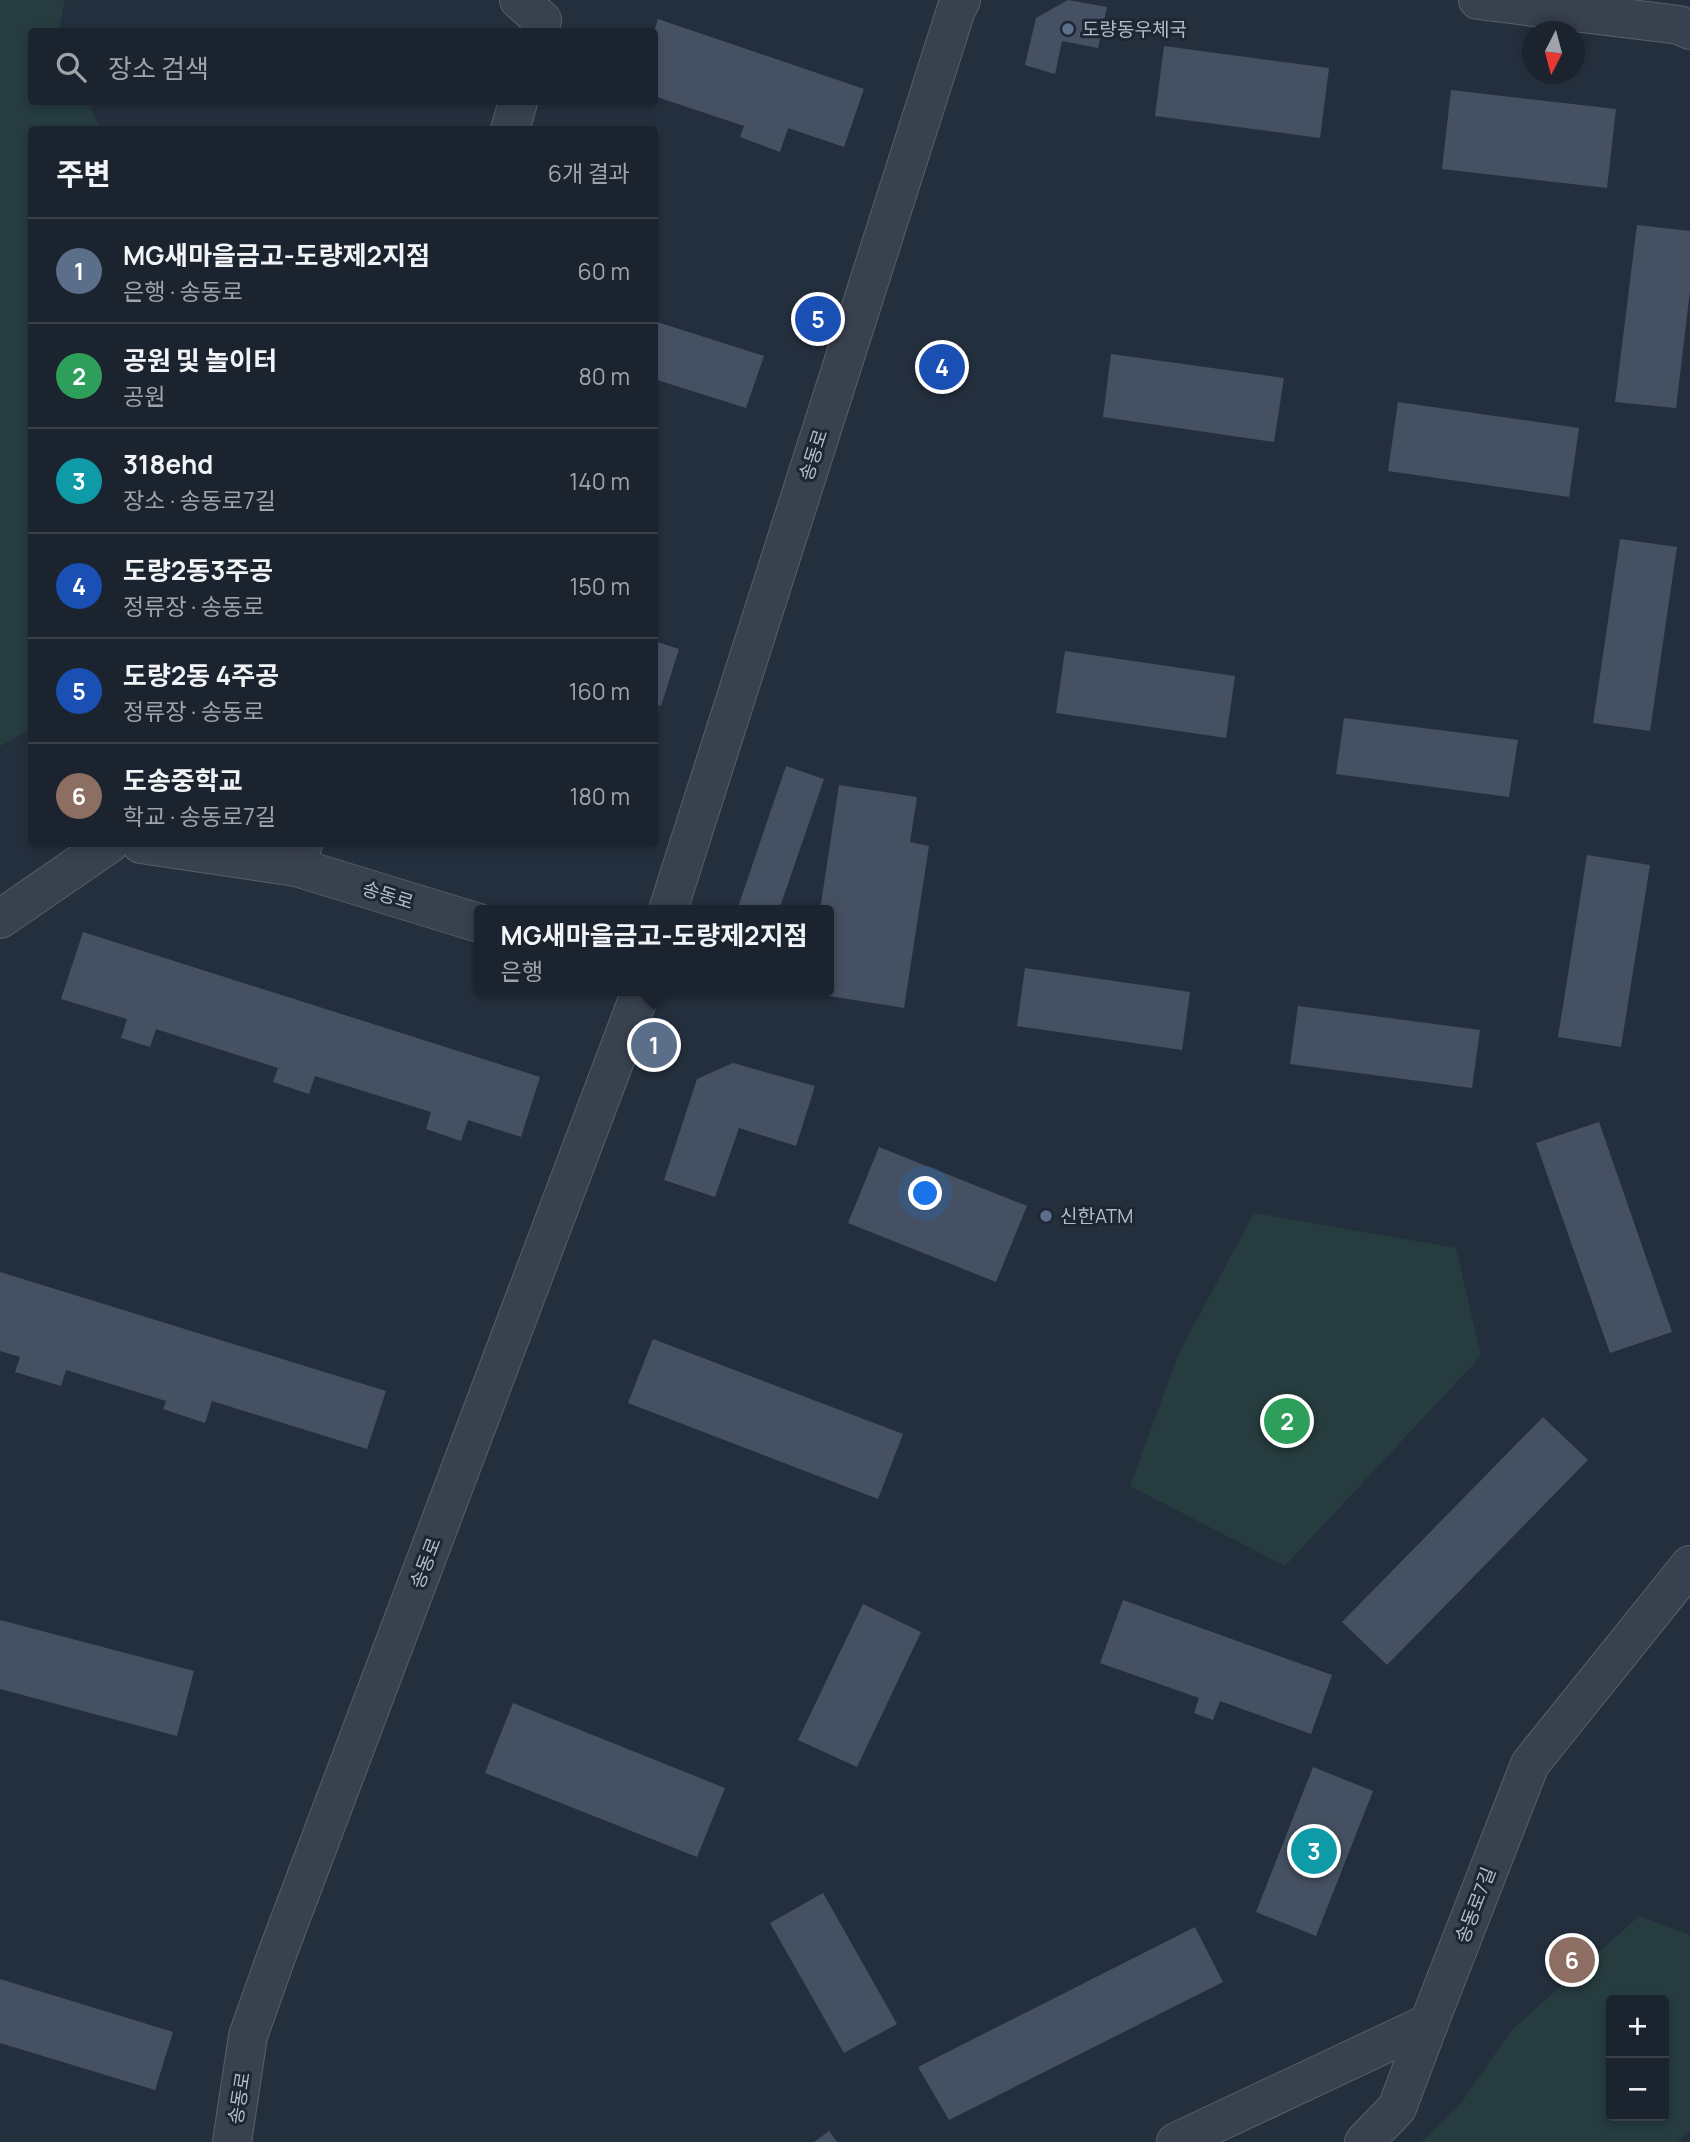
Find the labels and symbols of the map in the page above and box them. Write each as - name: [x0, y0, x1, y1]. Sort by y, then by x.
- place label: 도량동우체국: [1082, 16, 1187, 42]
- marker: 도량동우체국: [1060, 21, 1076, 37]
- north arrow: [1522, 21, 1585, 84]
- pin: 5: [795, 293, 841, 345]
- pin: 4: [919, 341, 965, 393]
- street label: 송동로: [793, 426, 833, 484]
- street label: 송동로: [359, 875, 417, 915]
- pin: 1: [631, 1019, 677, 1071]
- your location: [908, 1176, 942, 1210]
- place label: 신한ATM: [1060, 1203, 1133, 1229]
- marker: 신한ATM: [1038, 1208, 1054, 1224]
- pin: 2: [1264, 1395, 1310, 1447]
- street label: 송동로: [403, 1534, 447, 1592]
- pin: 3: [1291, 1825, 1337, 1877]
- street label: 송동로7길: [1449, 1863, 1501, 1947]
- pin: 6: [1549, 1934, 1595, 1986]
- street label: 송동로: [222, 2070, 256, 2126]

